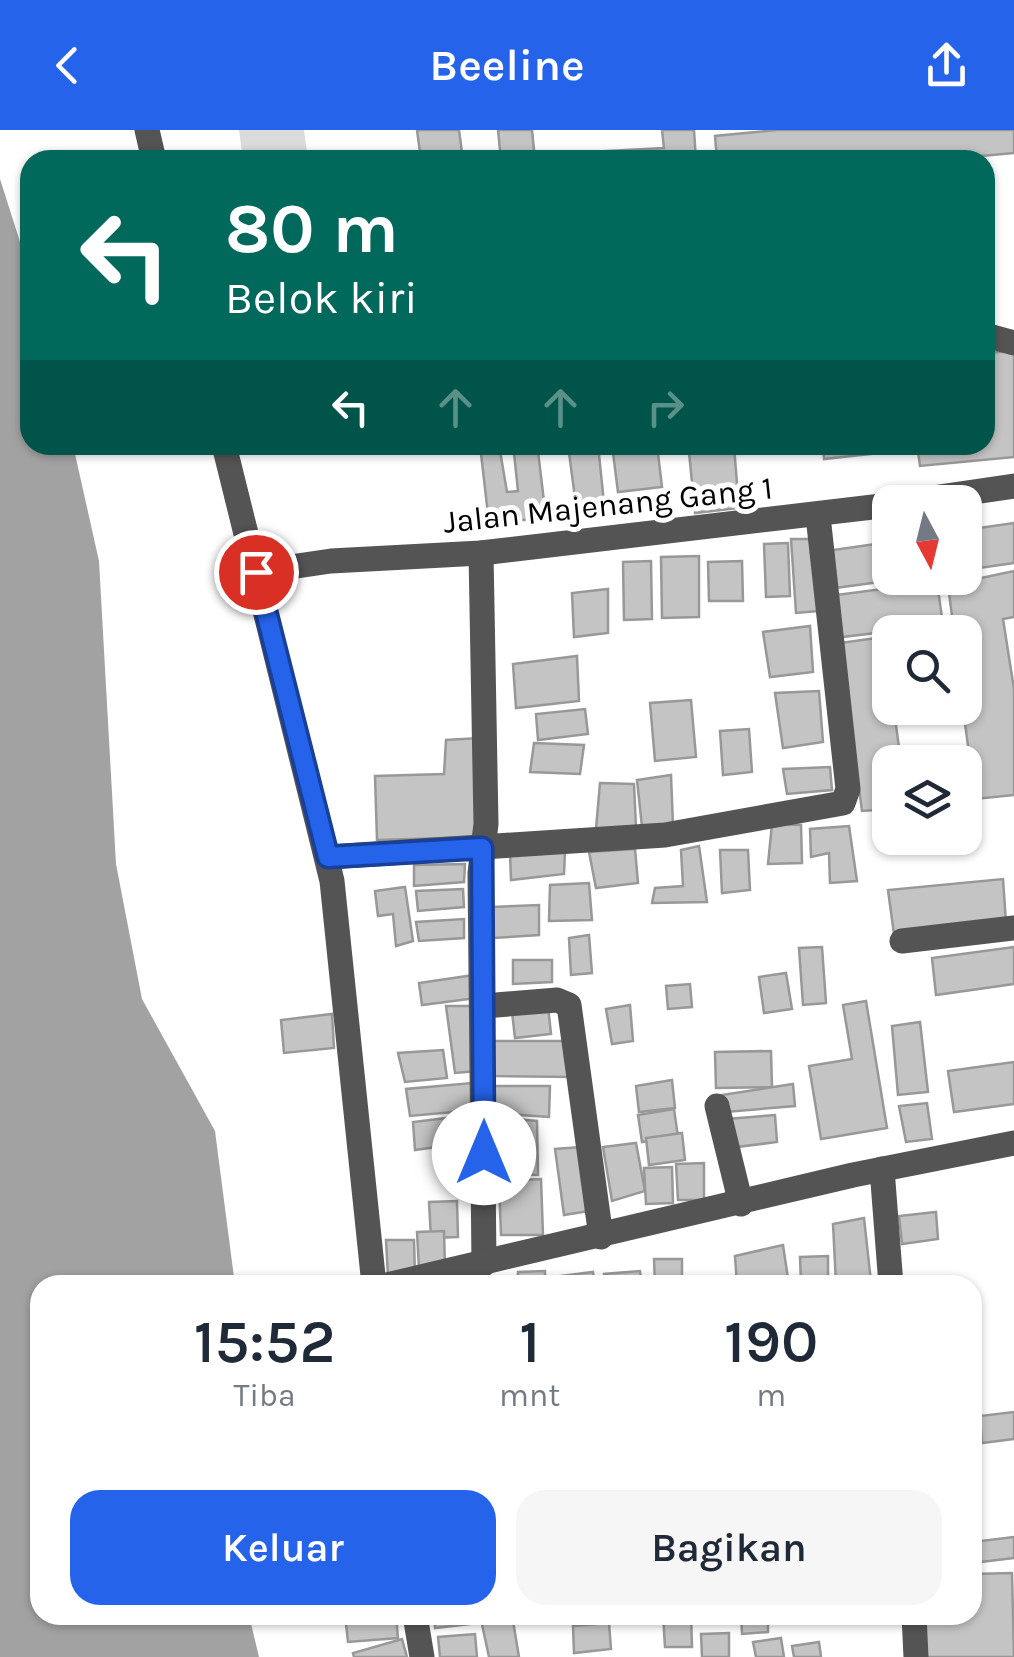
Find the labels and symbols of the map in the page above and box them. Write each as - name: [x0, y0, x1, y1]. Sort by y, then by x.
- street label: Jalan Majenang Gang 1: [442, 469, 774, 541]
- north arrow: [872, 485, 982, 595]
- pin: [214, 530, 299, 615]
- position arrow: [432, 1101, 536, 1205]

